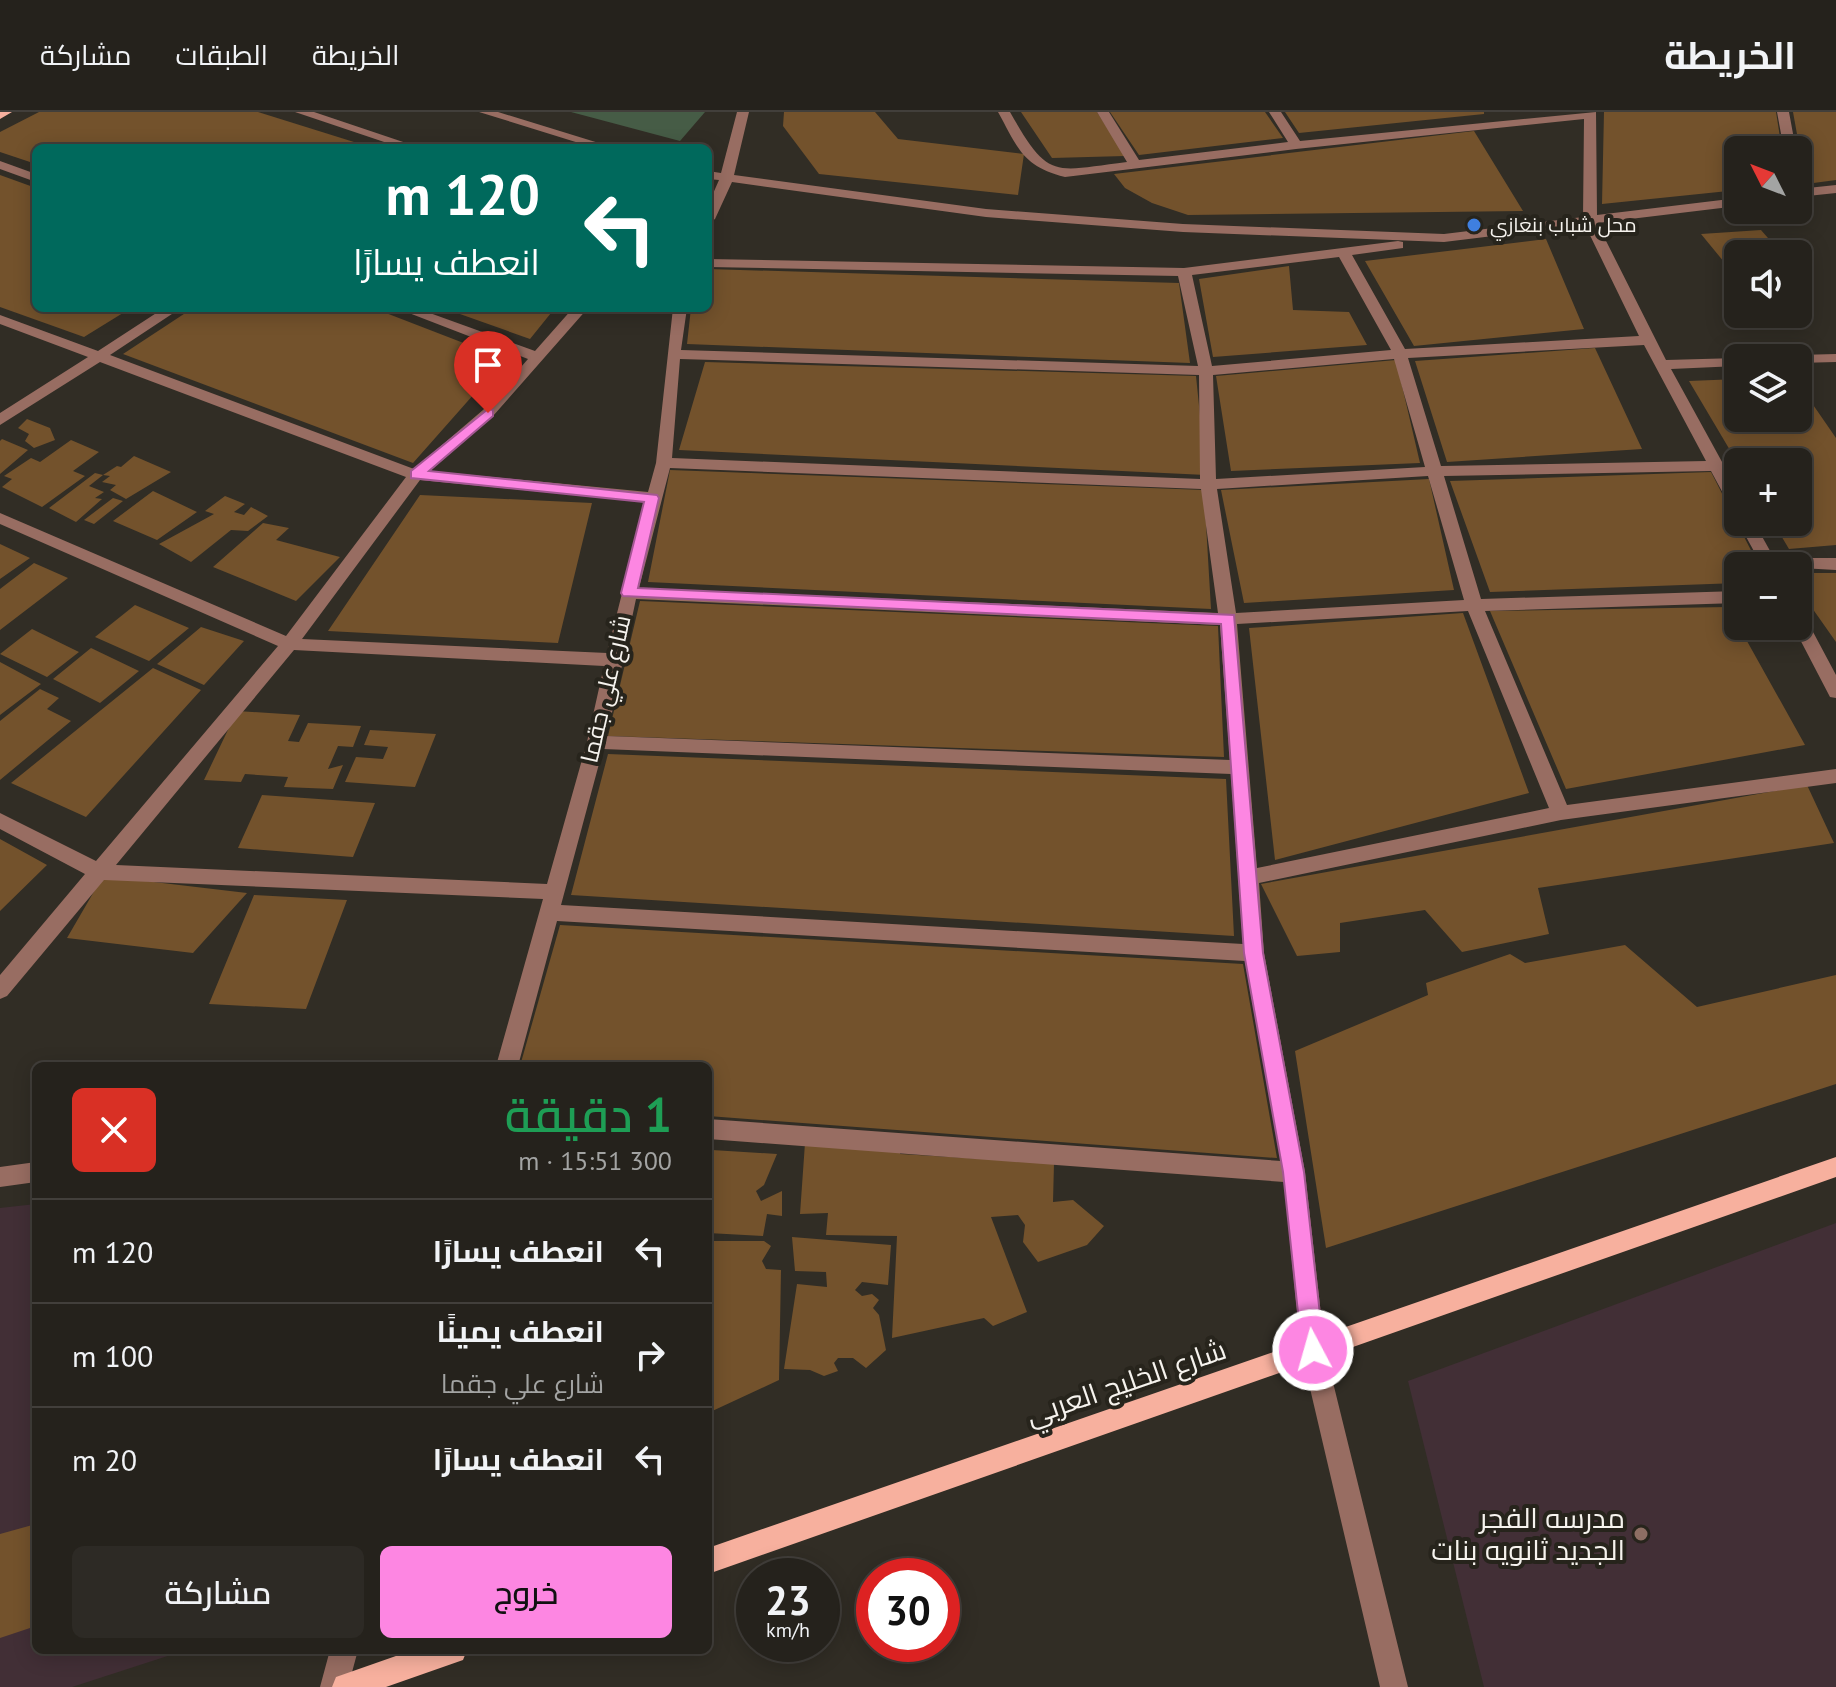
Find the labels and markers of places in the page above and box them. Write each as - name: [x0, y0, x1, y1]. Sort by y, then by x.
- place label: محل شباب بنغازي: [1490, 212, 1637, 241]
- marker: محل شباب بنغازي: [1465, 216, 1483, 234]
- pin: [454, 331, 522, 413]
- place label: مدرسه الفجر الجديد ثانويه بنات: [1431, 1499, 1625, 1568]
- marker: مدرسه الفجر الجديد ثانويه بنات: [1632, 1525, 1650, 1543]

